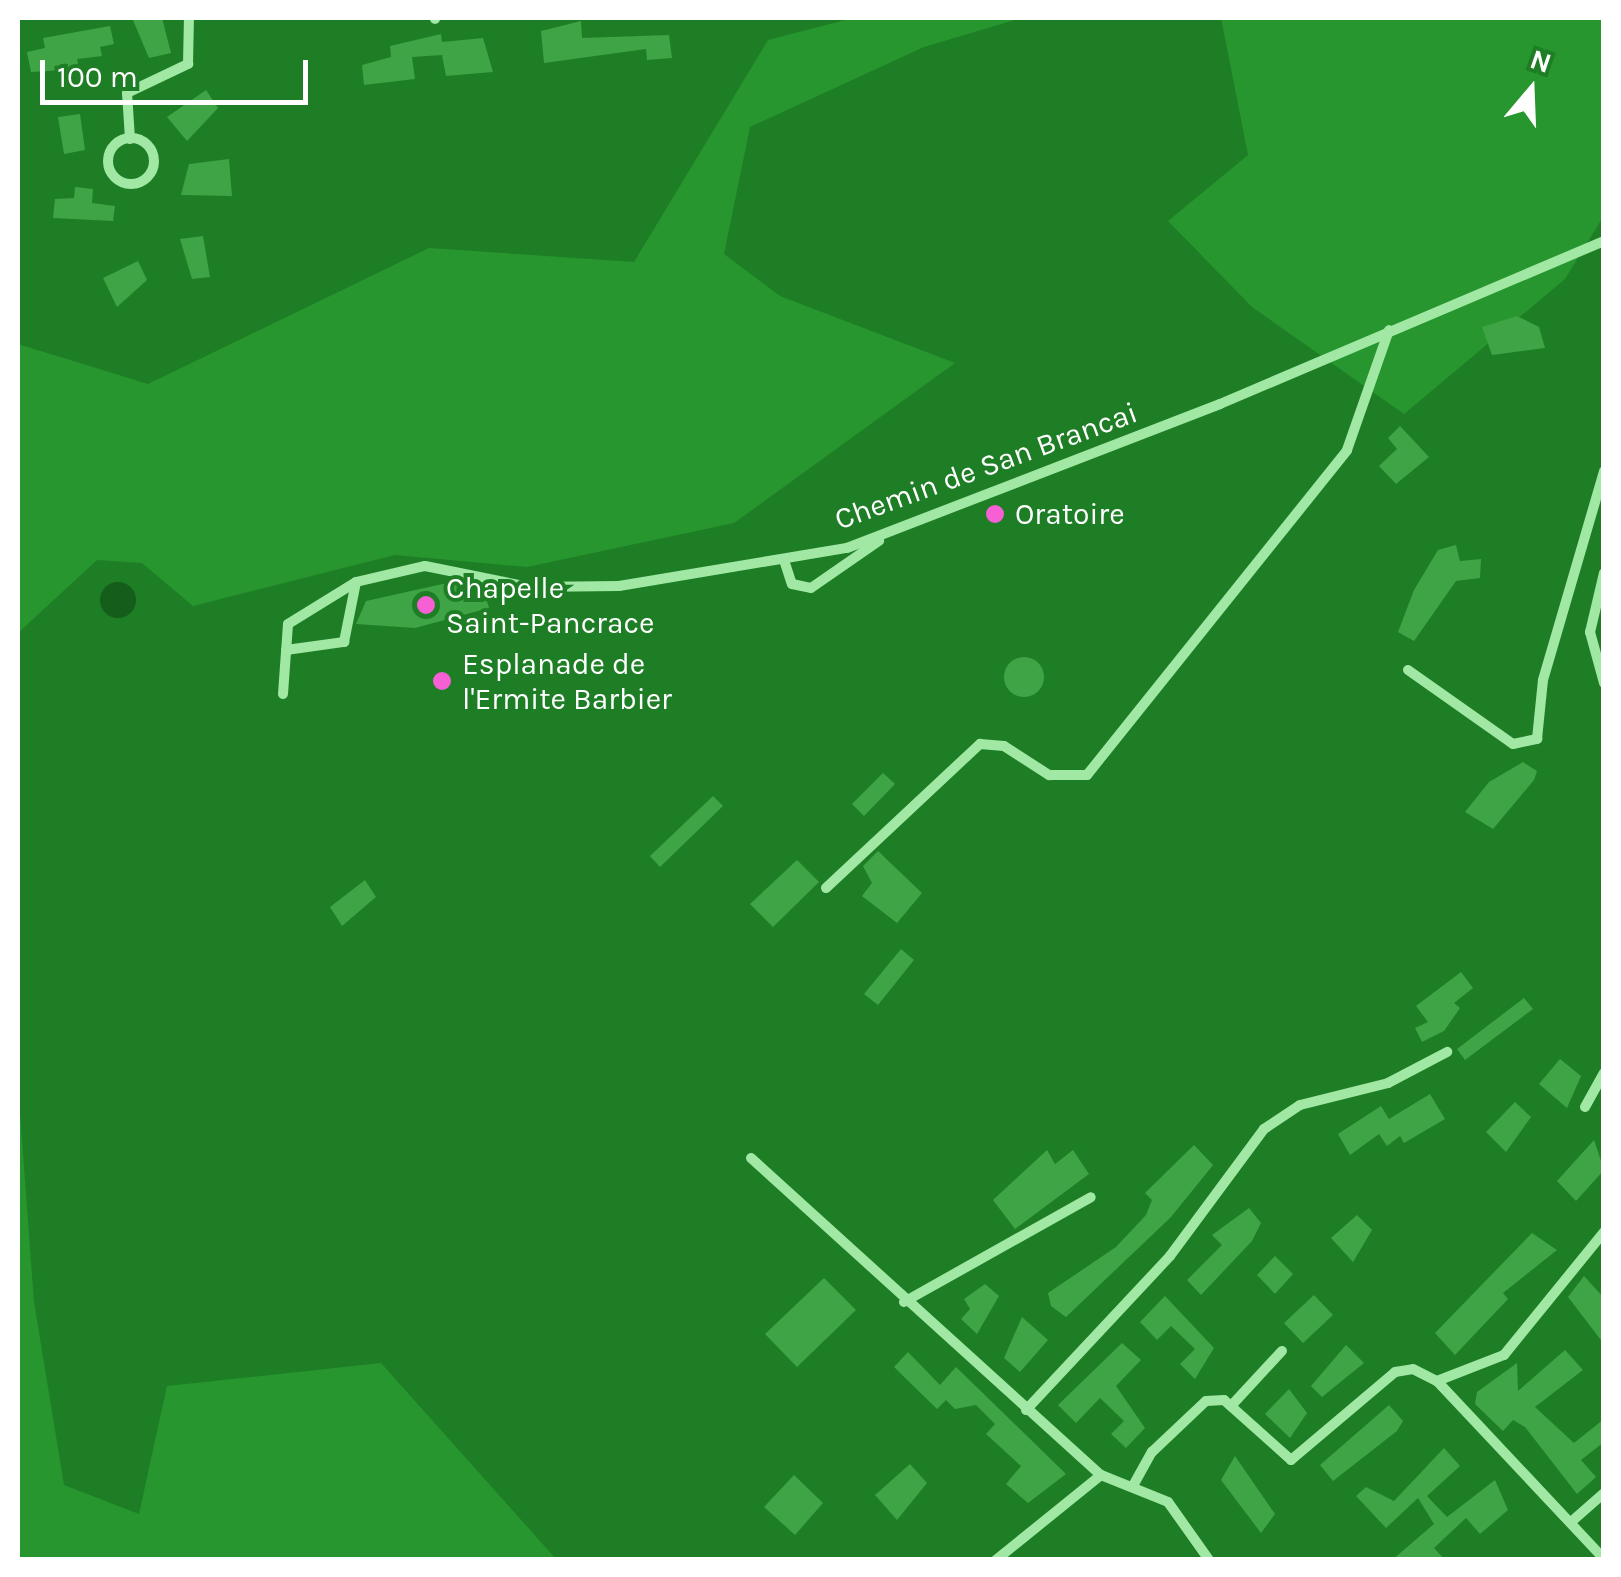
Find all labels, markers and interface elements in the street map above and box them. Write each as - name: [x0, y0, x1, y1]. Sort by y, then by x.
- scale bar: [45, 40, 312, 102]
- north arrow: [1481, 40, 1581, 140]
- text: N: [1526, 42, 1556, 80]
- text: 100 m: [57, 59, 138, 95]
- street label: Chemin de San Brancai: [830, 394, 1142, 538]
- place label: Oratoire: [1015, 496, 1125, 532]
- marker: Oratoire: [984, 503, 1006, 525]
- place label: Chapelle Saint-Pancrace: [446, 570, 654, 640]
- marker: Chapelle Saint-Pancrace: [415, 594, 437, 616]
- place label: Esplanade de l'Ermite Barbier: [462, 646, 672, 716]
- marker: Esplanade de l'Ermite Barbier: [431, 670, 453, 692]

